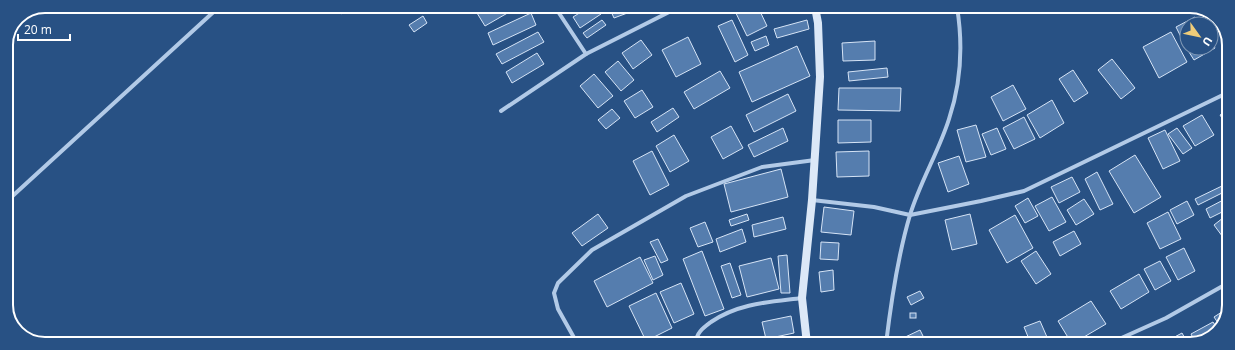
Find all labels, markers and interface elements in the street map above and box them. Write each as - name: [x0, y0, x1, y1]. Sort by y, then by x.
- scale bar: [18, 16, 70, 42]
- north arrow: [1179, 16, 1219, 56]
- text: 20 m: [24, 21, 52, 38]
- text: U: [1199, 34, 1216, 49]

